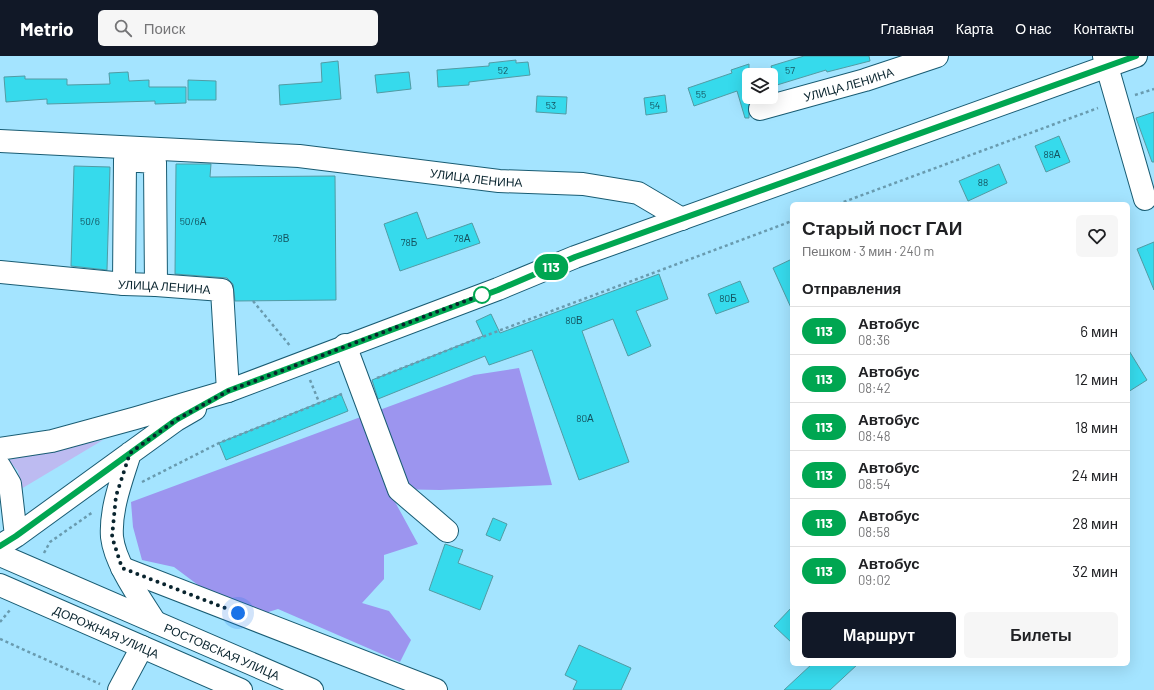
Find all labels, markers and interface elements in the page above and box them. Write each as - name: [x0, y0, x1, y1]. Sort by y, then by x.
- search box: [98, 10, 378, 46]
- text: Metrio: [20, 17, 74, 40]
- icon: search: [112, 17, 134, 39]
- text: Поиск: [144, 19, 185, 37]
- text: Главная: [881, 20, 934, 37]
- text: Карта: [956, 20, 993, 37]
- text: О нас: [1015, 20, 1052, 37]
- text: Контакты: [1074, 20, 1134, 37]
- house number: 52: [498, 64, 508, 76]
- house number: 57: [785, 64, 795, 76]
- street label: УЛИЦА ЛЕНИНА: [802, 64, 895, 104]
- map controls: [742, 68, 778, 104]
- button: layers: [742, 68, 778, 104]
- house number: 55: [696, 88, 706, 100]
- house number: 53: [546, 99, 556, 111]
- house number: 54: [650, 99, 660, 111]
- house number: 88А: [1043, 148, 1061, 160]
- street label: УЛИЦА ЛЕНИНА: [429, 165, 523, 189]
- house number: 88: [978, 176, 988, 188]
- house number: 50/6: [80, 215, 100, 227]
- house number: 50/6А: [180, 215, 207, 227]
- button: heart: [1076, 215, 1118, 257]
- text: Старый пост ГАИ: [802, 216, 962, 239]
- house number: 78В: [273, 232, 290, 244]
- house number: 78А: [454, 232, 471, 244]
- house number: 78Б: [401, 236, 418, 248]
- text: Пешком · 3 мин · 240 m: [802, 243, 934, 259]
- line badge: 113: [528, 254, 574, 280]
- text: 113: [542, 258, 560, 275]
- street label: УЛИЦА ЛЕНИНА: [117, 276, 211, 296]
- text: Отправления: [802, 279, 901, 297]
- unlabelled marker: [473, 286, 491, 304]
- house number: 80Б: [719, 292, 737, 304]
- house number: 80В: [565, 314, 583, 326]
- text: Автобус: [858, 314, 920, 332]
- text: 113: [815, 322, 833, 339]
- text: 6 мин: [1080, 322, 1118, 340]
- text: 08:36: [858, 332, 890, 348]
- text: Автобус: [858, 362, 920, 380]
- text: 113: [815, 370, 833, 387]
- text: 12 мин: [1075, 370, 1118, 388]
- text: 08:42: [858, 380, 891, 396]
- text: Автобус: [858, 410, 920, 428]
- house number: 80А: [576, 412, 594, 424]
- text: 113: [815, 418, 833, 435]
- text: 18 мин: [1075, 418, 1118, 436]
- text: 08:48: [858, 428, 890, 444]
- text: Автобус: [858, 458, 920, 476]
- text: 113: [815, 466, 833, 483]
- text: 24 мин: [1072, 466, 1118, 484]
- text: 08:54: [858, 476, 890, 492]
- text: Автобус: [858, 506, 920, 524]
- text: 113: [815, 514, 833, 531]
- text: 28 мин: [1072, 514, 1118, 532]
- text: 08:58: [858, 524, 890, 540]
- text: Автобус: [858, 554, 920, 572]
- text: 113: [815, 562, 833, 579]
- text: 32 мин: [1072, 562, 1118, 580]
- text: 09:02: [858, 572, 891, 588]
- street label: ДОРОЖНАЯ УЛИЦА: [51, 602, 161, 660]
- your location: [228, 603, 248, 623]
- button: Маршрут: [802, 612, 956, 658]
- button: Билеты: [964, 612, 1118, 658]
- street label: РОСТОВСКАЯ УЛИЦА: [162, 620, 282, 682]

